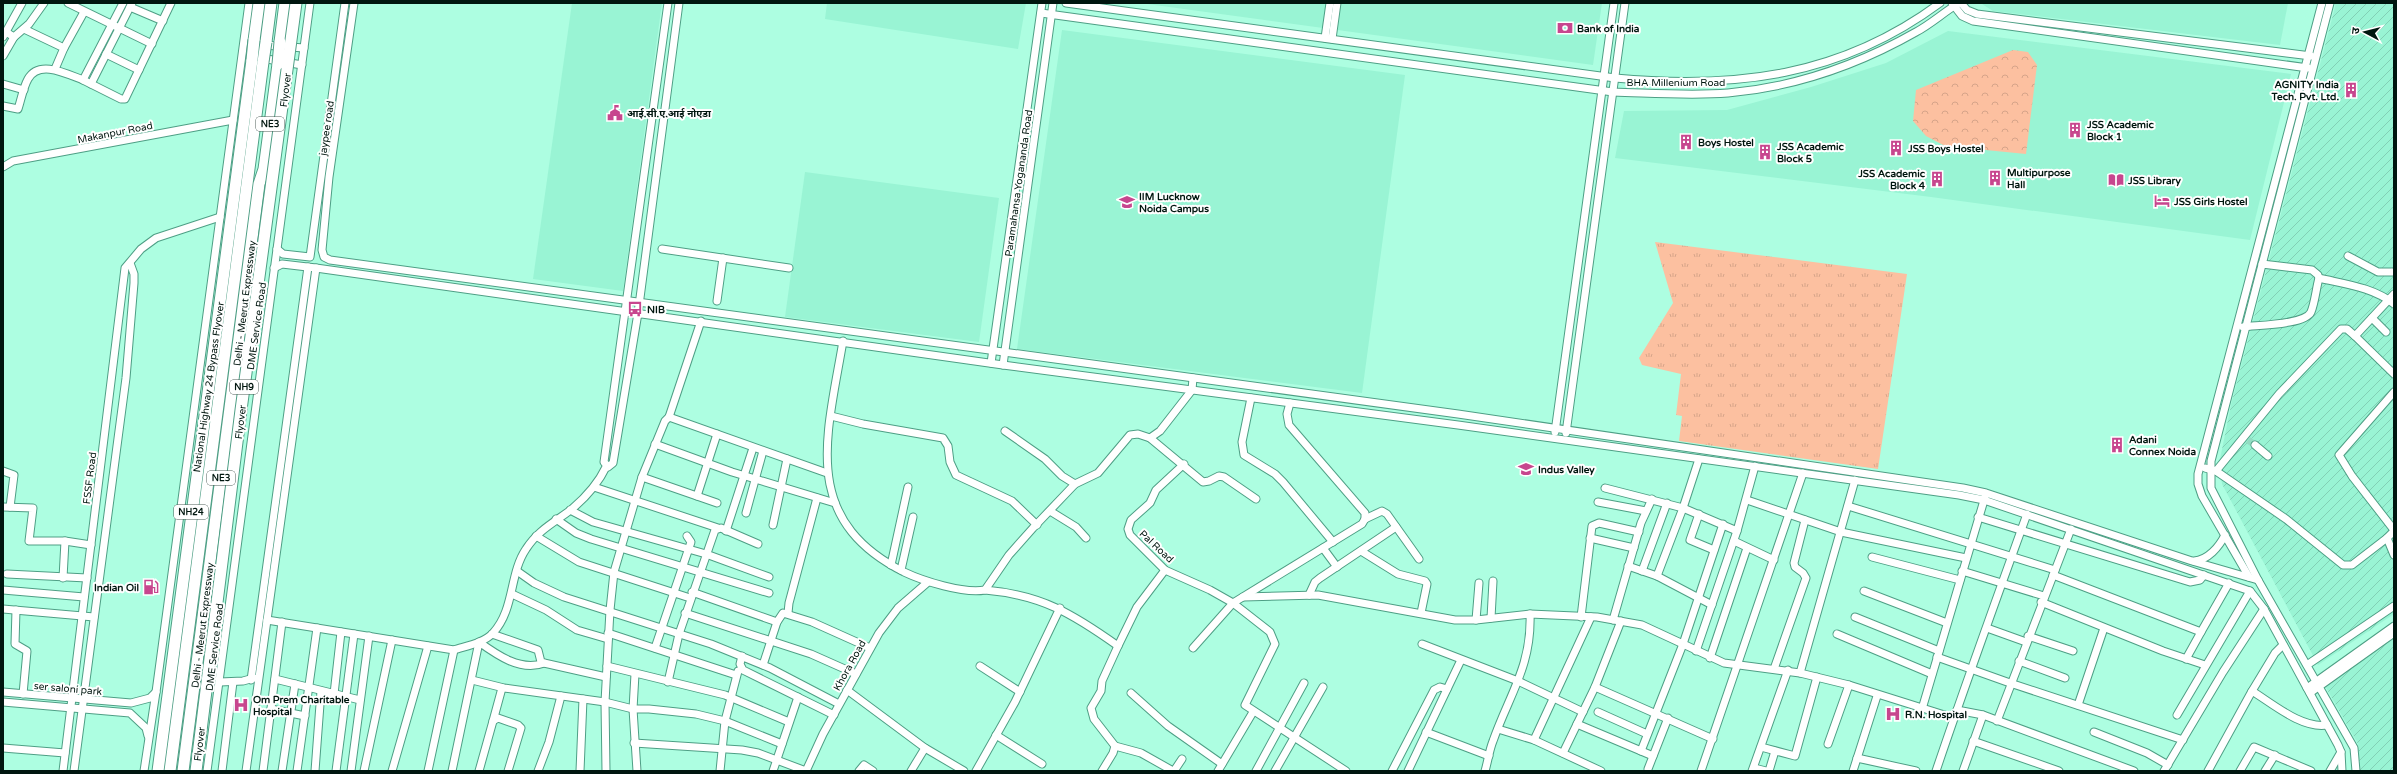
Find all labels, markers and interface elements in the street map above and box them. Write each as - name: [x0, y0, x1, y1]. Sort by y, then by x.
- north arrow: [2345, 12, 2385, 52]
- bank icon: Bank of India: [1556, 19, 1574, 37]
- place label: Bank of India: [1577, 23, 1640, 35]
- text: उ: [2349, 26, 2362, 35]
- street label: Flyover: [278, 72, 294, 108]
- street label: BHA Millenium Road: [1627, 77, 1725, 89]
- place label: AGNITY India Tech. Pvt. Ltd.: [2271, 79, 2339, 103]
- building icon: AGNITY India Tech. Pvt. Ltd.: [2342, 81, 2360, 99]
- street label: jaypee road: [317, 100, 337, 157]
- public building icon: आई.सी.ए.आई नोएडा: [606, 104, 624, 122]
- place label: आई.सी.ए.आई नोएडा: [627, 108, 712, 120]
- street label: Paramahansa Yogananda Road: [1003, 109, 1035, 257]
- road number: NE3: [256, 117, 284, 131]
- place label: JSS Academic Block 1: [2086, 119, 2155, 143]
- street label: Makanpur Road: [77, 120, 154, 146]
- building icon: JSS Academic Block 1: [2066, 121, 2084, 139]
- building icon: Boys Hostel: [1677, 133, 1695, 151]
- place label: Boys Hostel: [1698, 137, 1754, 149]
- building icon: JSS Boys Hostel: [1887, 139, 1905, 157]
- place label: JSS Academic Block 5: [1776, 141, 1845, 165]
- building icon: JSS Academic Block 5: [1756, 143, 1774, 161]
- place label: JSS Boys Hostel: [1907, 143, 1983, 155]
- place label: Multipurpose Hall: [2007, 167, 2071, 191]
- place label: JSS Academic Block 4: [1857, 168, 1926, 192]
- building icon: Multipurpose Hall: [1986, 169, 2004, 187]
- building icon: JSS Academic Block 4: [1928, 170, 1946, 188]
- library icon: JSS Library: [2107, 171, 2125, 189]
- place label: JSS Library: [2127, 175, 2181, 187]
- place label: IIM Lucknow Noida Campus: [1139, 191, 1209, 215]
- hotel icon: JSS Girls Hostel: [2153, 192, 2171, 210]
- school or university icon: IIM Lucknow Noida Campus: [1118, 193, 1136, 211]
- place label: JSS Girls Hostel: [2173, 196, 2248, 208]
- street label: Delhi - Meerut Expressway: [231, 239, 259, 367]
- street label: DME Service Road: [245, 282, 269, 371]
- bus stop icon: NIB: [626, 300, 644, 318]
- street label: National Highway 24 Bypass Flyover: [191, 301, 227, 473]
- place label: NIB: [647, 304, 665, 316]
- road number: NH9: [230, 380, 258, 394]
- street label: Flyover: [233, 404, 249, 440]
- place label: Adani Connex Noida: [2129, 434, 2196, 458]
- building icon: Adani Connex Noida: [2108, 436, 2126, 454]
- street label: FSSF Road: [81, 451, 99, 505]
- school or university icon: Indus Valley: [1517, 460, 1535, 478]
- place label: Indus Valley: [1538, 464, 1595, 476]
- road number: NE3: [207, 471, 235, 485]
- road number: NH24: [174, 505, 208, 519]
- street label: Pal Road: [1137, 528, 1176, 566]
- street label: Delhi - Meerut Expressway: [189, 561, 217, 689]
- fuel station icon: Indian Oil: [142, 578, 160, 596]
- place label: Indian Oil: [94, 582, 139, 594]
- street label: DME Service Road: [204, 603, 226, 692]
- street label: Khora Road: [831, 638, 869, 693]
- street label: ser saloni park: [33, 680, 103, 698]
- place label: Om Prem Charitable Hospital: [253, 694, 350, 718]
- hospital icon: Om Prem Charitable Hospital: [232, 696, 250, 714]
- hospital icon: R.N. Hospital: [1884, 705, 1902, 723]
- place label: R.N. Hospital: [1905, 709, 1967, 721]
- street label: Flyover: [192, 726, 208, 762]

